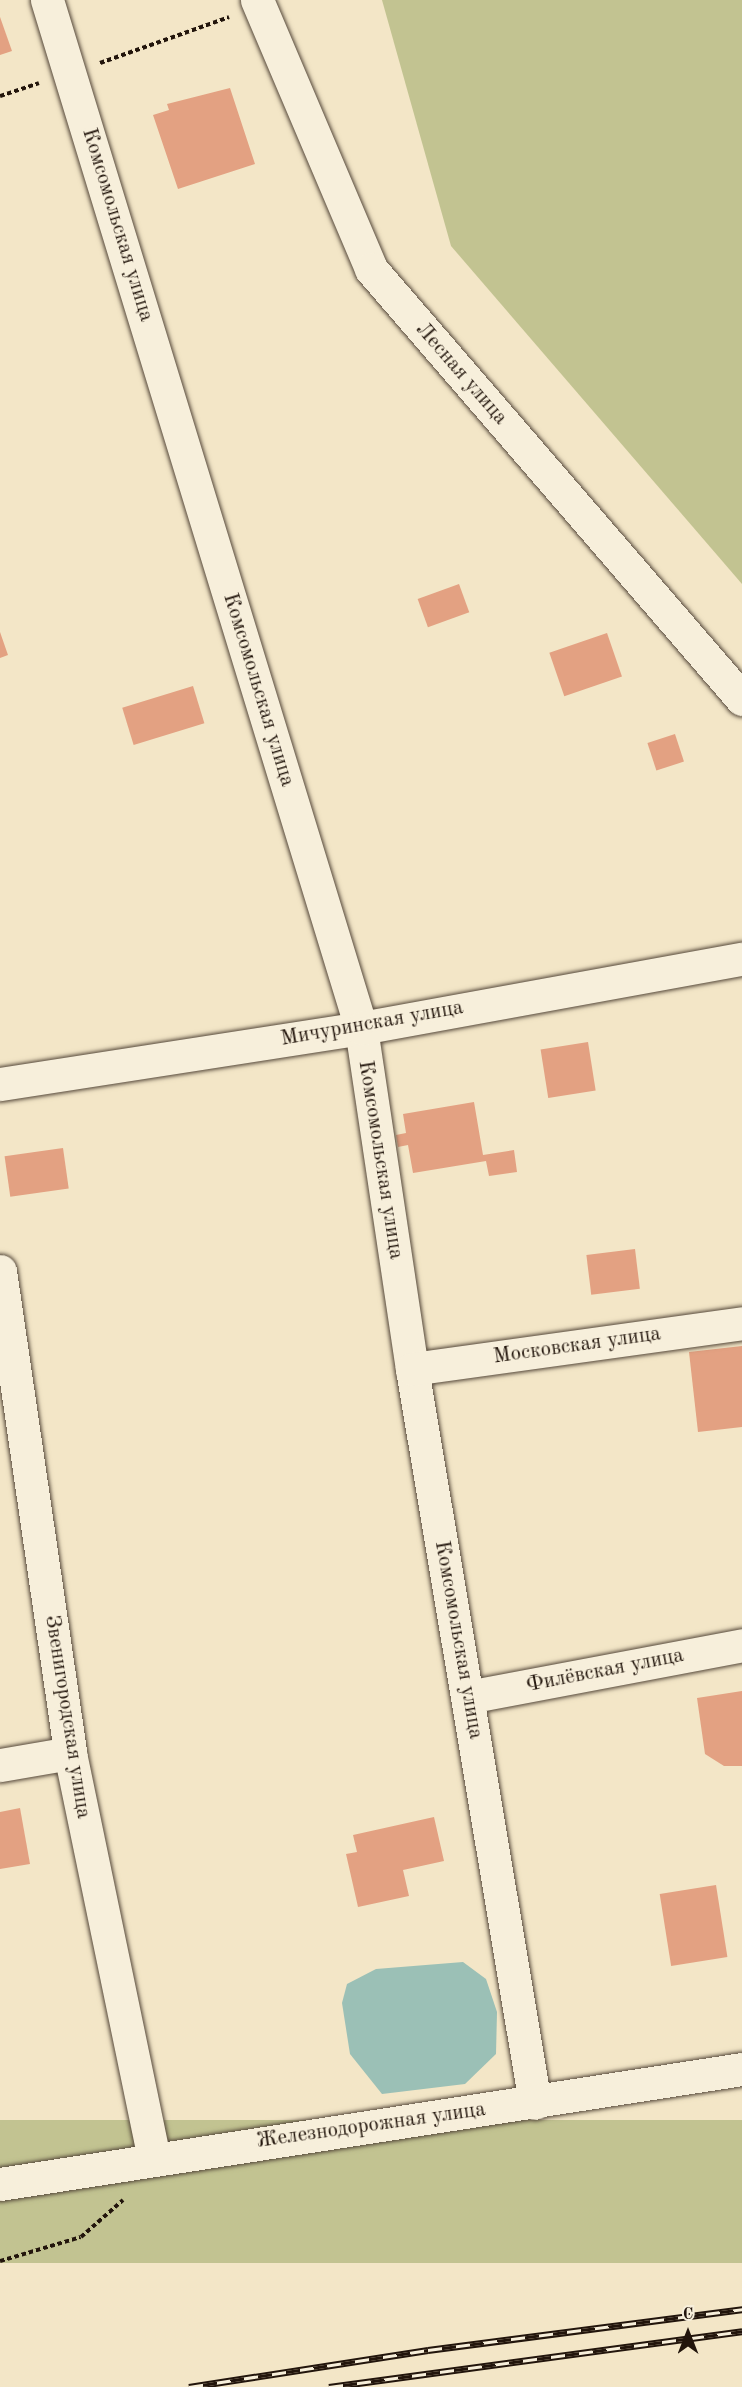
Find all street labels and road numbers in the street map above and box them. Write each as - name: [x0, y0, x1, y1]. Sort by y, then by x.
- street label: Комсомольская улица: [76, 125, 158, 325]
- street label: Лесная улица: [410, 318, 512, 430]
- street label: Комсомольская улица: [217, 590, 299, 790]
- street label: Мичуринская улица: [279, 996, 465, 1052]
- street label: Комсомольская улица: [352, 1059, 408, 1261]
- street label: Московская улица: [492, 1322, 662, 1370]
- street label: Комсомольская улица: [428, 1539, 488, 1741]
- street label: Звенигородская улица: [38, 1613, 96, 1821]
- street label: Филёвская улица: [524, 1643, 686, 1699]
- street label: Железнодорожная улица: [255, 2097, 487, 2155]

